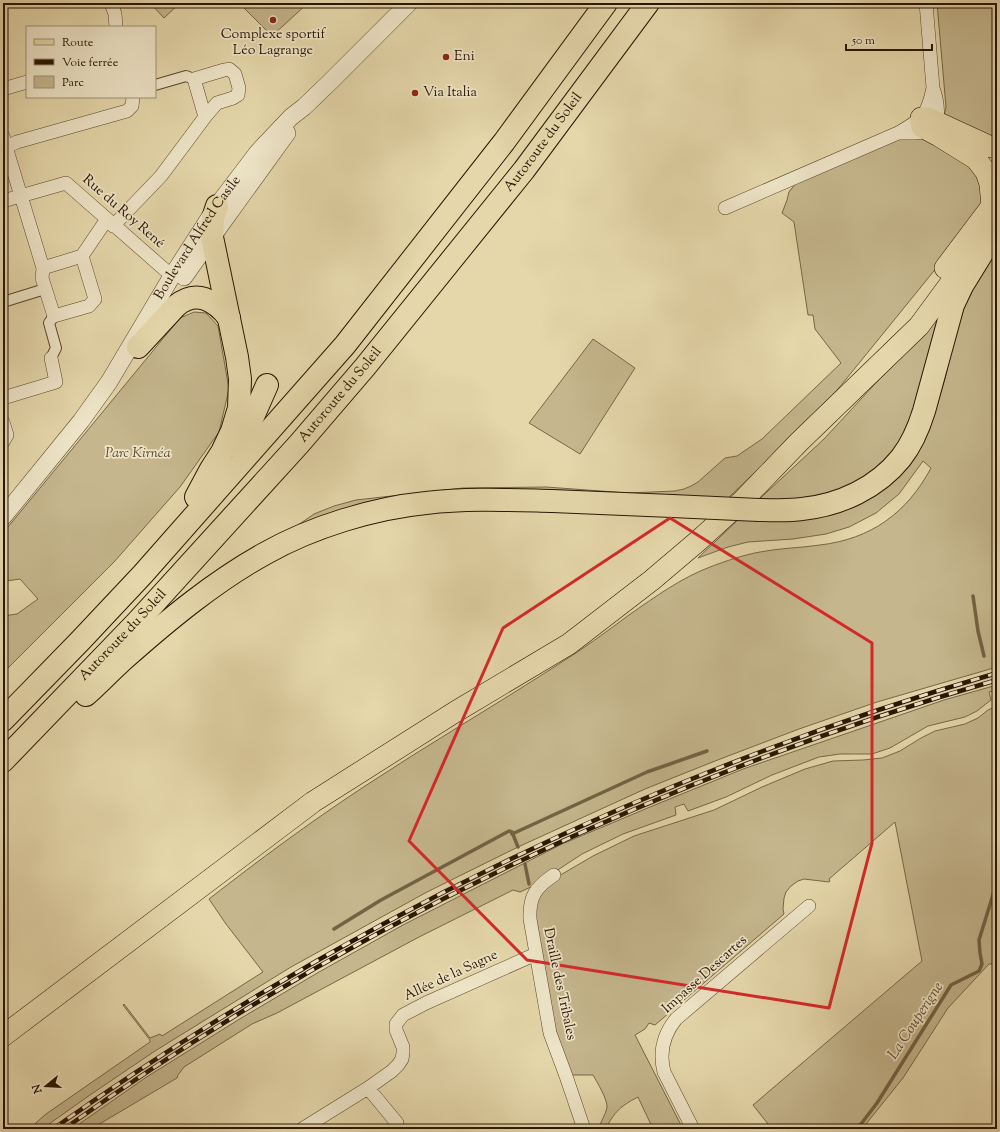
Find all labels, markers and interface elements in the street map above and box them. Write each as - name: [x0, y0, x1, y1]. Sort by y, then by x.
- marker: Complexe sportif Léo Lagrange: [268, 15, 278, 25]
- place label: Complexe sportif Léo Lagrange: [221, 25, 326, 61]
- legend: [26, 26, 156, 98]
- scale bar: [846, 26, 932, 52]
- text: 50 m: [851, 32, 875, 50]
- text: Route: [62, 34, 94, 52]
- place label: Eni: [454, 47, 475, 67]
- marker: Eni: [441, 52, 451, 62]
- text: Voie ferrée: [62, 54, 119, 72]
- text: Parc: [62, 74, 84, 92]
- place label: Via Italia: [423, 83, 478, 103]
- marker: Via Italia: [410, 88, 420, 98]
- street label: Autoroute du Soleil: [500, 89, 588, 197]
- street label: Rue du Roy René: [77, 170, 169, 254]
- street label: Boulevard Alfred Casile: [150, 172, 246, 304]
- street label: Autoroute du Soleil: [294, 343, 387, 447]
- park label: Parc Kirnéa: [105, 444, 171, 464]
- street label: Autoroute du Soleil: [75, 585, 172, 686]
- street label: Draille des Tribales: [537, 926, 581, 1042]
- street label: Impasse Descartes: [658, 931, 752, 1019]
- street label: Allée de la Sagne: [401, 945, 501, 1007]
- water label: La Couperigne: [883, 978, 949, 1064]
- north arrow: [26, 1066, 66, 1106]
- text: N: [28, 1082, 47, 1096]

